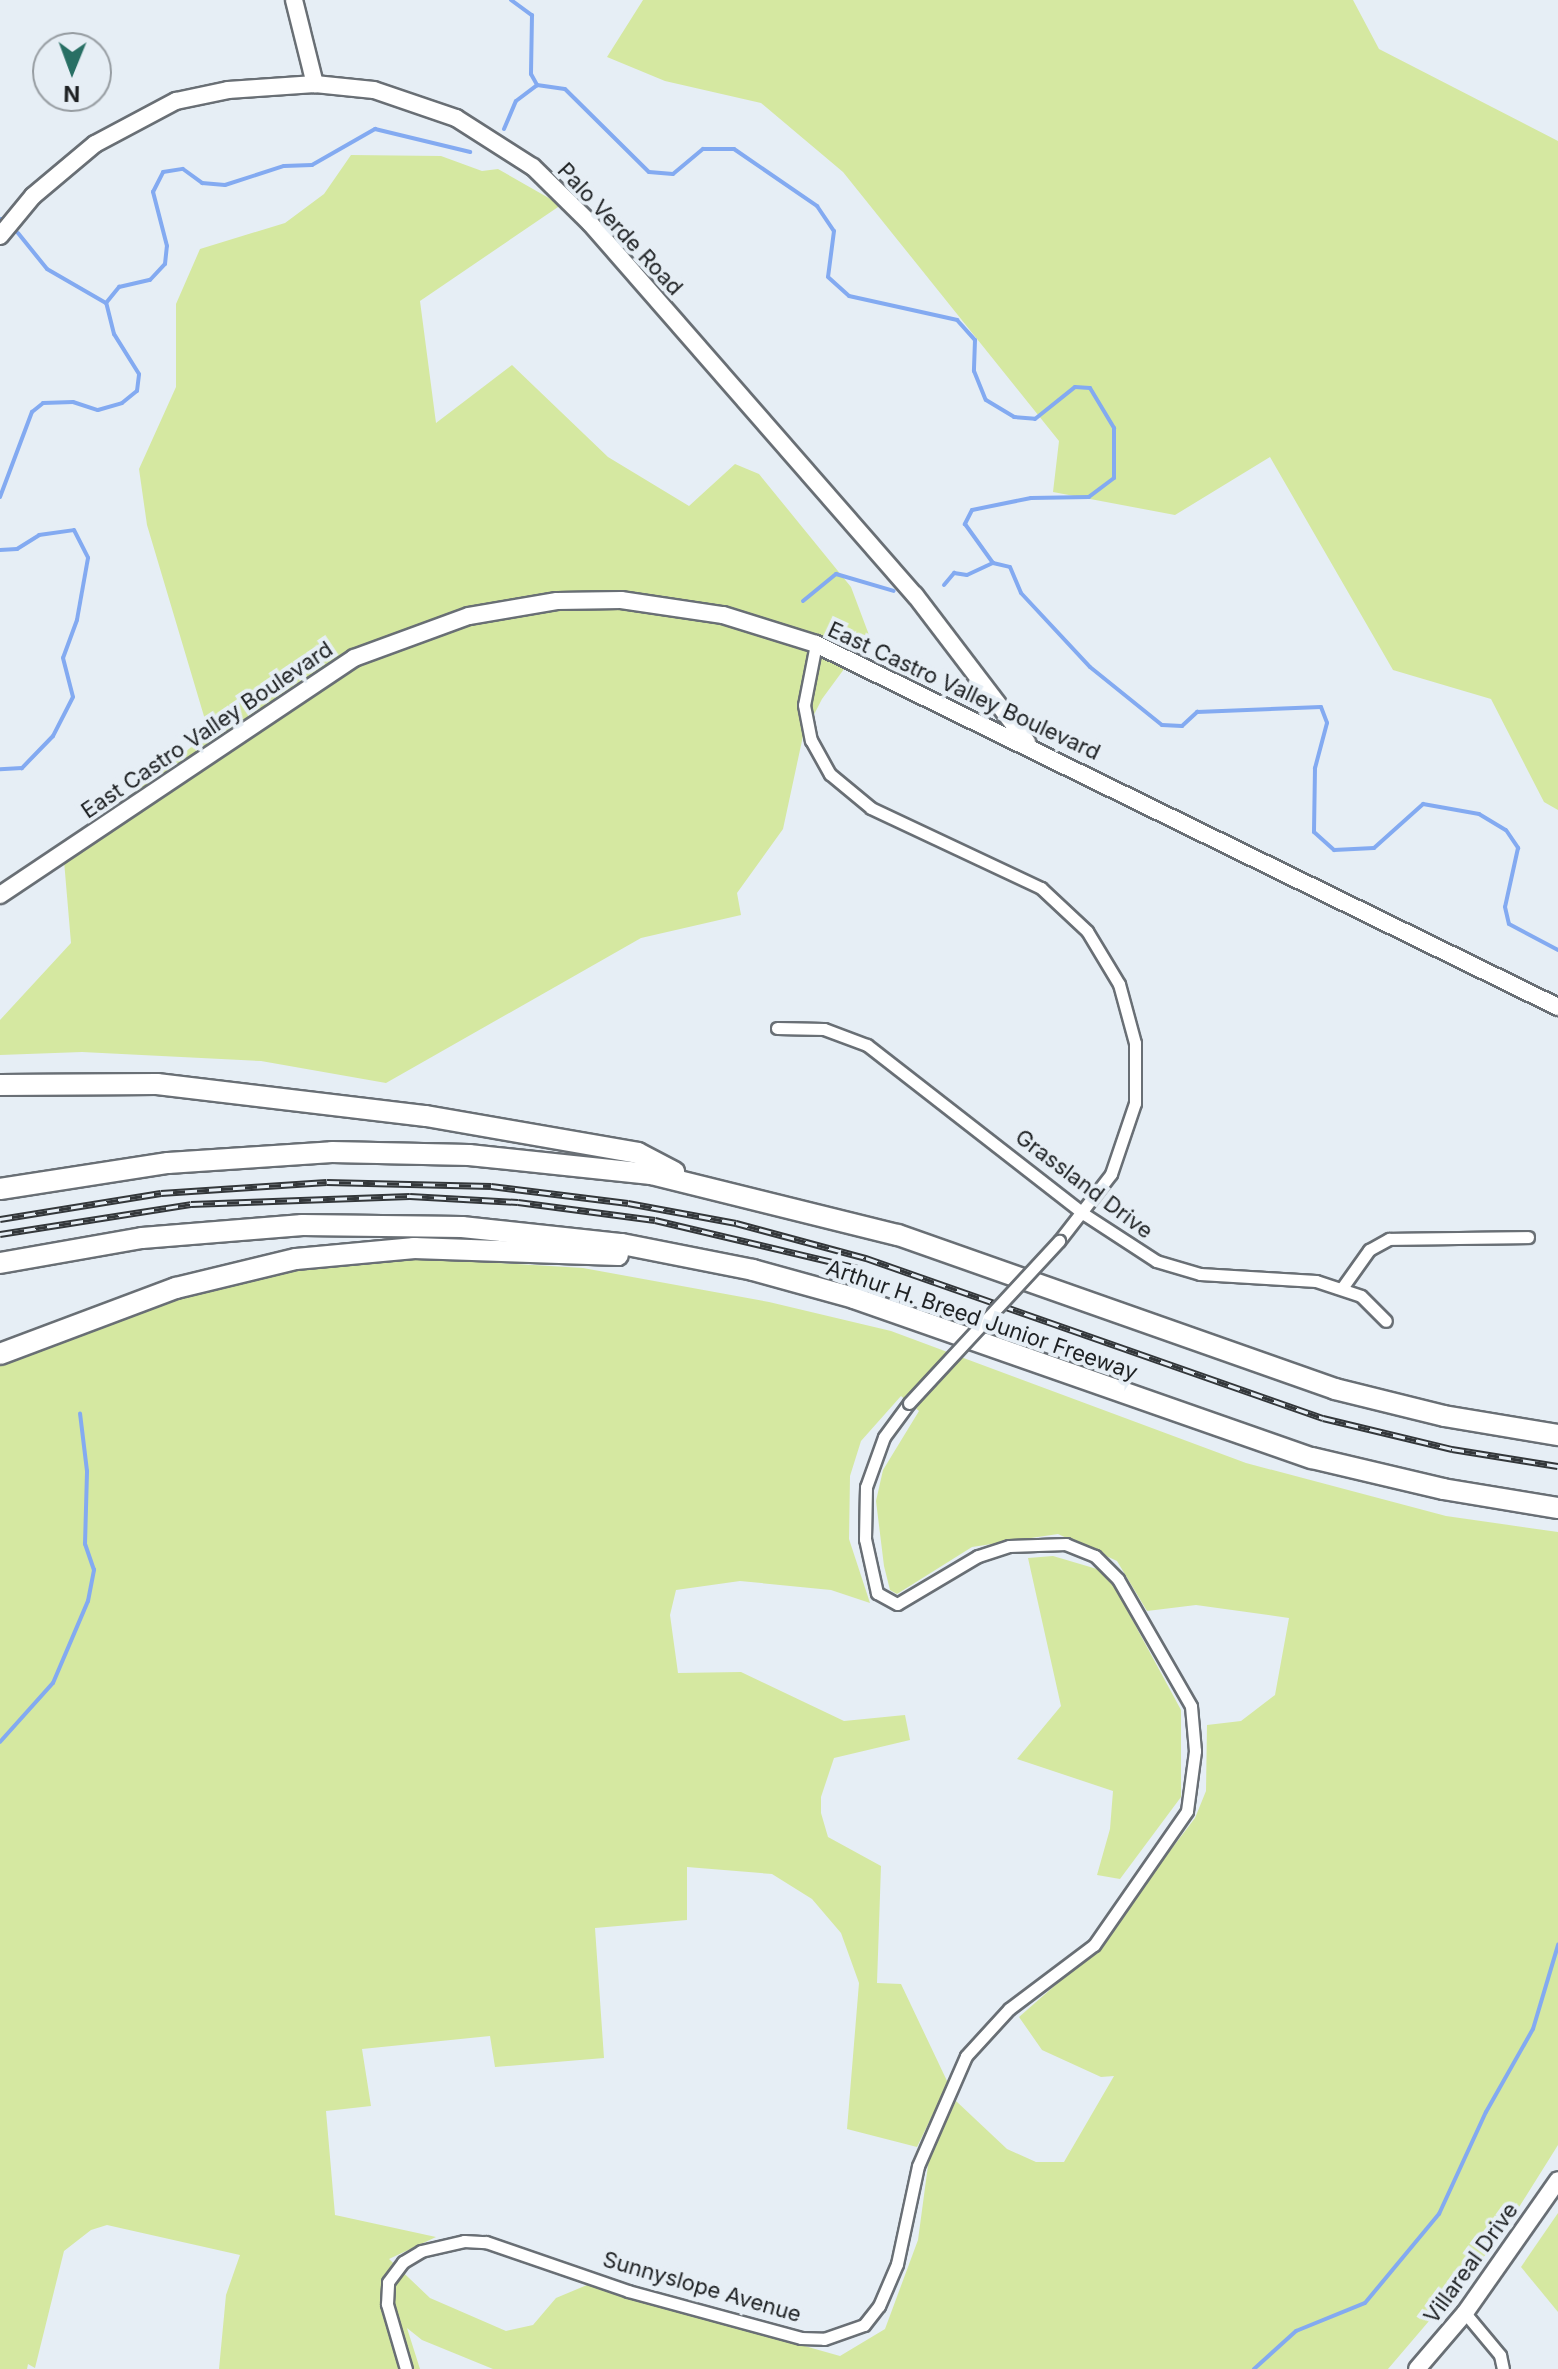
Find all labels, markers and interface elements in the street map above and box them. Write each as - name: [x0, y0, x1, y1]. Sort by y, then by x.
- north arrow: [32, 32, 112, 112]
- text: N: [63, 81, 80, 107]
- street label: Palo Verde Road: [552, 157, 688, 301]
- street label: East Castro Valley Boulevard: [824, 616, 1104, 766]
- street label: East Castro Valley Boulevard: [76, 636, 338, 824]
- street label: Grassland Drive: [1010, 1124, 1158, 1244]
- street label: Arthur H. Breed Junior Freeway: [823, 1254, 1141, 1386]
- street label: Villareal Drive: [1418, 2197, 1524, 2329]
- street label: Sunnyslope Avenue: [600, 2246, 804, 2328]

